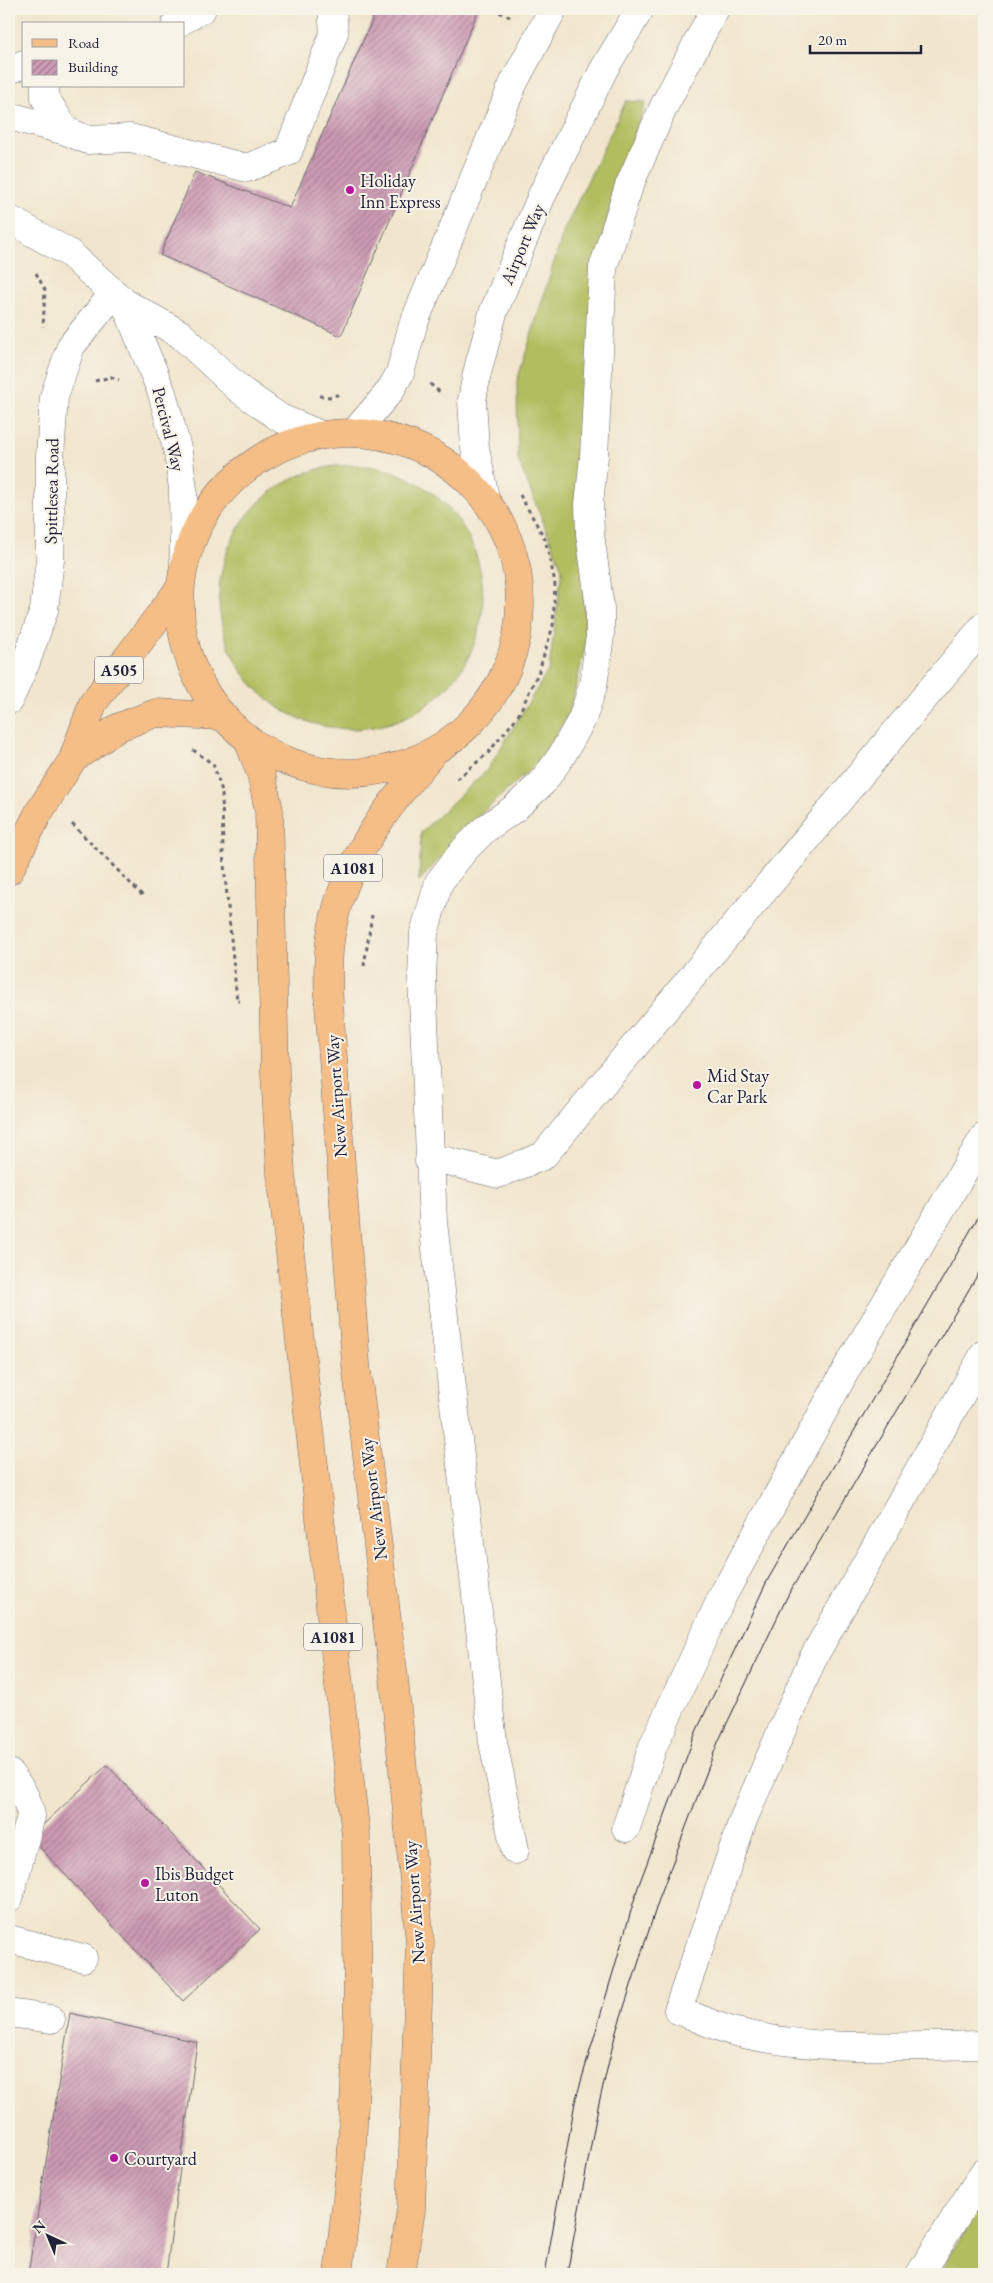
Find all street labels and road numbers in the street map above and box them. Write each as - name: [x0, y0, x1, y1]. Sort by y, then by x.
- street label: Airport Way: [494, 200, 549, 289]
- street label: Percival Way: [147, 384, 191, 474]
- street label: Spittlesea Road: [39, 437, 63, 544]
- road number: A505: [95, 656, 143, 684]
- road number: A1081: [324, 854, 382, 881]
- street label: New Airport Way: [320, 1034, 352, 1158]
- street label: New Airport Way: [354, 1436, 392, 1562]
- road number: A1081: [304, 1624, 362, 1650]
- street label: New Airport Way: [398, 1840, 430, 1964]

